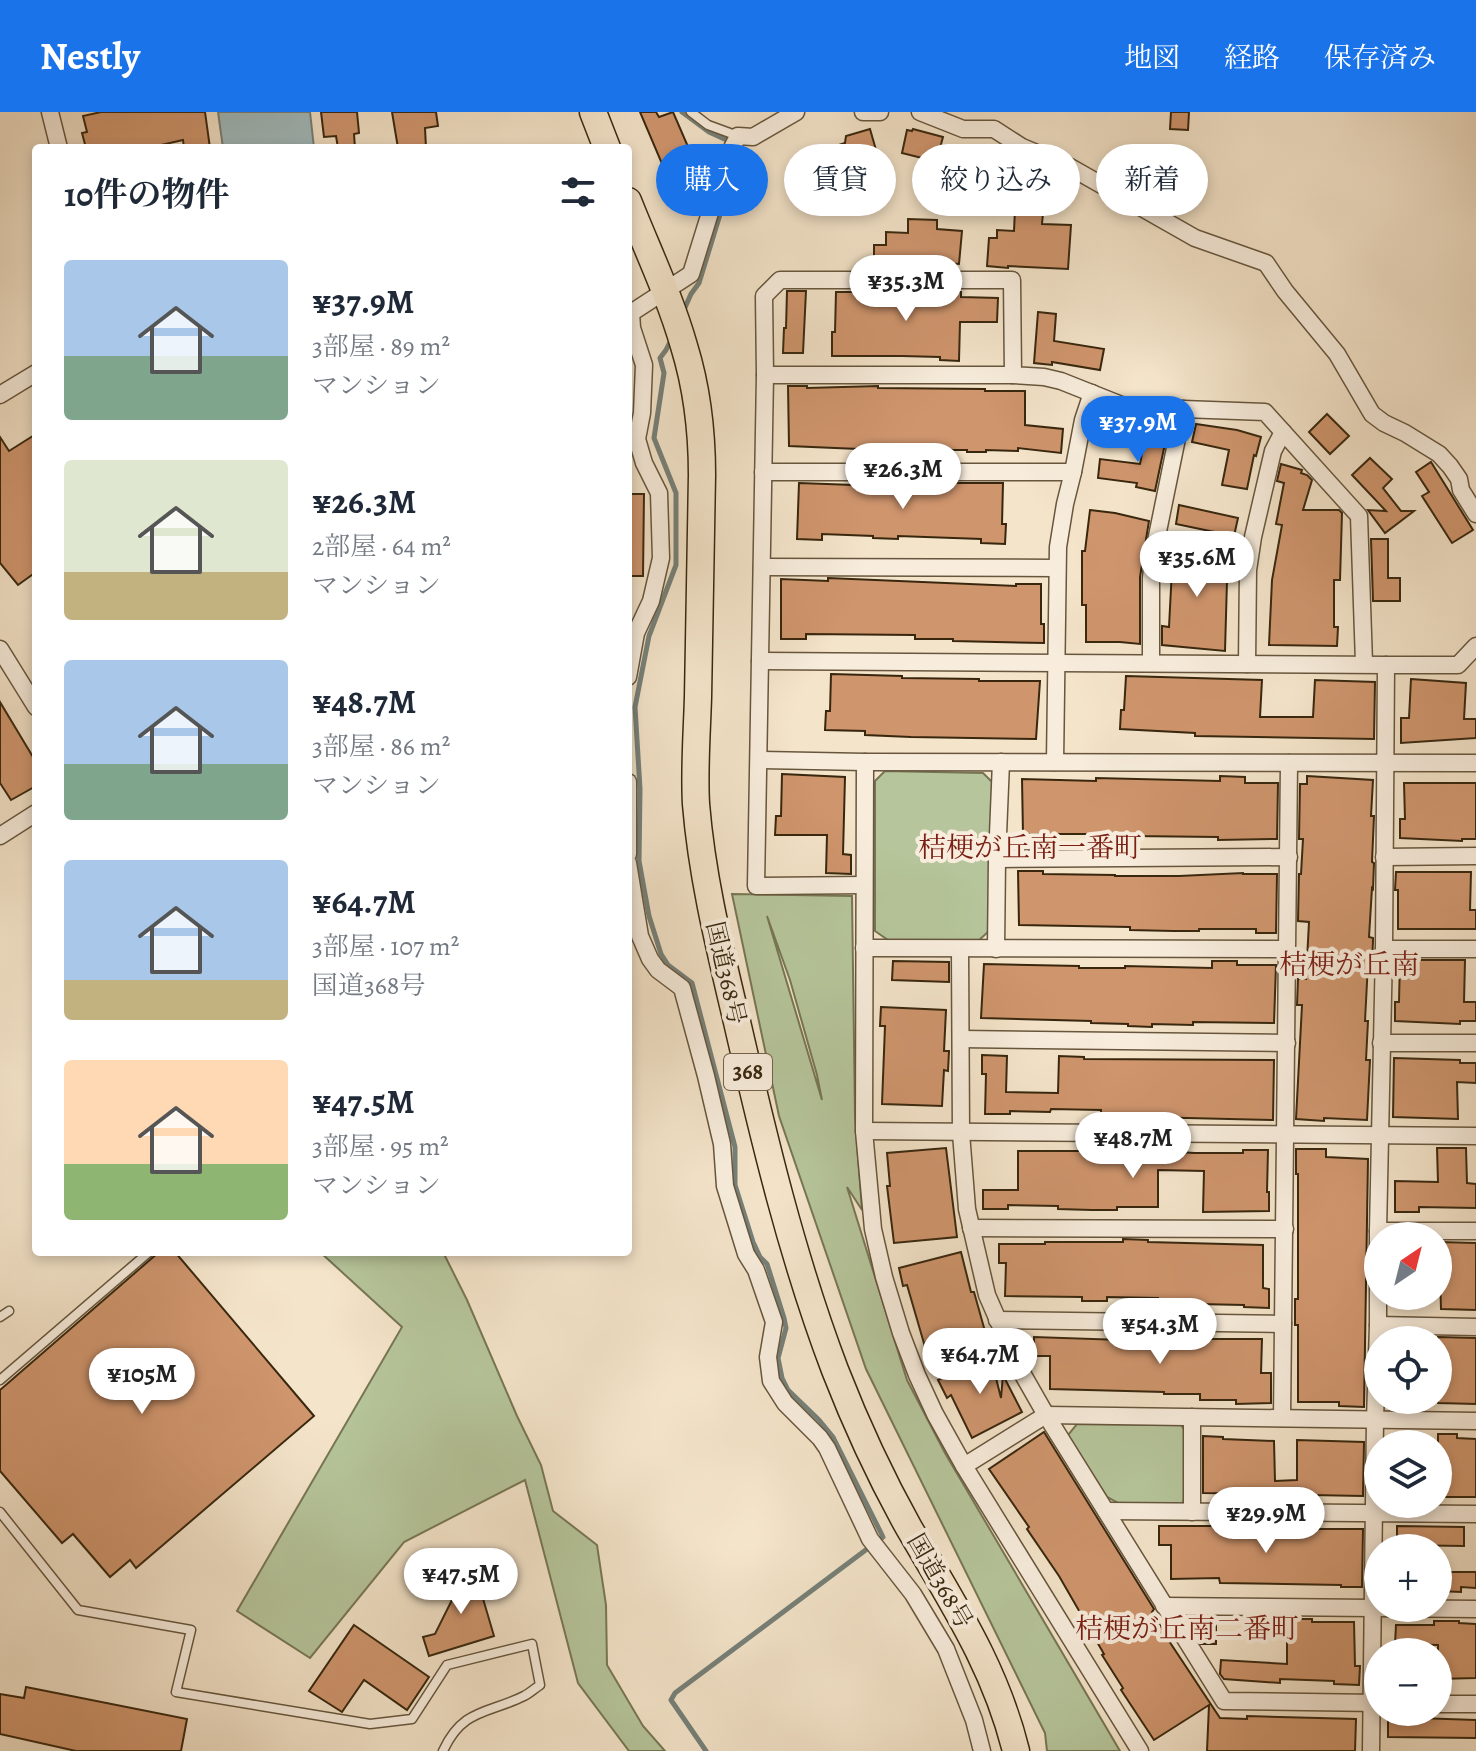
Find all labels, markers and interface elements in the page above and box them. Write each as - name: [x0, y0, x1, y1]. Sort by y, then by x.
- text: Nestly: [40, 30, 140, 82]
- text: 地図: [1124, 39, 1180, 77]
- text: 経路: [1224, 39, 1280, 77]
- text: 保存済み: [1324, 39, 1436, 77]
- chip: 購入: [656, 144, 768, 216]
- chip: 賃貸: [784, 144, 896, 216]
- chip: 絞り込み: [912, 144, 1080, 216]
- chip: 新着: [1096, 144, 1208, 216]
- icon: filters: [556, 170, 600, 214]
- text: 10件の物件: [64, 171, 229, 218]
- pin: ¥35.3M: [841, 255, 971, 323]
- text: ¥35.3M: [867, 263, 945, 298]
- text: ¥37.9M: [312, 278, 414, 325]
- icon: home: [128, 292, 224, 388]
- text: 3部屋 · 89 m²: [312, 329, 450, 364]
- text: マンション: [312, 368, 441, 403]
- pin: ¥37.9M: [1073, 396, 1203, 464]
- text: ¥37.9M: [1099, 404, 1177, 439]
- pin: ¥26.3M: [838, 443, 968, 511]
- text: ¥26.3M: [863, 451, 943, 486]
- text: ¥26.3M: [312, 478, 416, 525]
- icon: home: [128, 492, 224, 588]
- text: 2部屋 · 64 m²: [312, 529, 451, 564]
- pin: ¥35.6M: [1132, 531, 1262, 599]
- text: ¥35.6M: [1158, 539, 1236, 574]
- text: マンション: [312, 568, 441, 603]
- text: ¥48.7M: [312, 678, 416, 725]
- icon: home: [128, 692, 224, 788]
- text: 3部屋 · 86 m²: [312, 729, 450, 764]
- text: マンション: [312, 768, 441, 803]
- district label: 桔梗が丘南一番町: [918, 829, 1142, 867]
- text: ¥64.7M: [312, 878, 416, 925]
- icon: home: [128, 892, 224, 988]
- street label: 国道368号: [699, 918, 753, 1028]
- text: 3部屋 · 107 m²: [312, 929, 459, 964]
- district label: 桔梗が丘南: [1279, 946, 1419, 984]
- text: 国道368号: [312, 968, 425, 1003]
- road number: 368: [724, 1054, 772, 1090]
- text: ¥47.5M: [312, 1078, 414, 1125]
- icon: home: [128, 1092, 224, 1188]
- pin: ¥48.7M: [1068, 1112, 1198, 1180]
- text: ¥48.7M: [1093, 1120, 1173, 1155]
- text: 3部屋 · 95 m²: [312, 1129, 449, 1164]
- text: マンション: [312, 1168, 441, 1203]
- north arrow: [1364, 1222, 1452, 1310]
- map controls: [1364, 1222, 1452, 1726]
- pin: ¥54.3M: [1095, 1298, 1225, 1366]
- text: ¥54.3M: [1121, 1306, 1199, 1341]
- button: locate: [1364, 1326, 1452, 1414]
- pin: ¥64.7M: [915, 1328, 1045, 1396]
- text: ¥64.7M: [940, 1336, 1020, 1371]
- pin: ¥105M: [86, 1348, 198, 1416]
- text: ¥105M: [107, 1356, 177, 1391]
- button: layers: [1364, 1430, 1452, 1518]
- pin: ¥29.9M: [1201, 1487, 1331, 1555]
- text: ¥29.9M: [1226, 1495, 1306, 1530]
- street label: 国道368号: [900, 1528, 980, 1634]
- button: +: [1364, 1534, 1452, 1622]
- pin: ¥47.5M: [396, 1548, 526, 1616]
- text: ¥47.5M: [422, 1556, 500, 1591]
- district label: 桔梗が丘南二番町: [1075, 1610, 1299, 1648]
- button: −: [1364, 1638, 1452, 1726]

